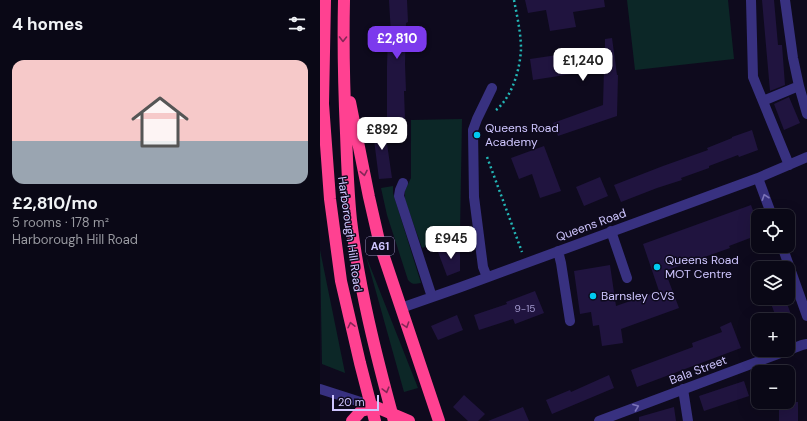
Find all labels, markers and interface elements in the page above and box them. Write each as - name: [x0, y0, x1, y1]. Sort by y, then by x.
- text: 4 homes: [12, 13, 83, 35]
- icon: filters: [286, 13, 308, 35]
- pin: £2,810: [364, 26, 430, 60]
- text: £2,810: [377, 30, 417, 47]
- one-way arrow: [339, 36, 347, 42]
- pin: £1,240: [550, 48, 616, 82]
- text: £1,240: [562, 52, 604, 69]
- icon: home: [124, 86, 196, 158]
- pin: £892: [358, 117, 406, 151]
- place label: Queens Road Academy: [485, 120, 559, 150]
- text: £892: [366, 121, 398, 138]
- marker: Queens Road Academy: [472, 130, 482, 140]
- one-way arrow: [359, 169, 368, 176]
- street label: Harborough Hill Road: [334, 175, 366, 293]
- text: £2,810/mo: [12, 192, 98, 214]
- one-way arrow: [762, 194, 770, 201]
- street label: Queens Road: [554, 205, 628, 245]
- map controls: [751, 209, 795, 409]
- button: locate: [751, 209, 795, 253]
- text: 5 rooms · 178 m²: [12, 214, 109, 231]
- pin: £945: [427, 226, 475, 260]
- text: £945: [435, 230, 467, 247]
- text: Harborough Hill Road: [12, 231, 138, 248]
- road number: A61: [366, 237, 394, 255]
- place label: Queens Road MOT Centre: [665, 252, 739, 282]
- button: layers: [751, 261, 795, 305]
- marker: Queens Road MOT Centre: [652, 262, 662, 272]
- place label: Barnsley CVS: [601, 288, 675, 304]
- marker: Barnsley CVS: [588, 291, 598, 301]
- house number: 9-15: [515, 302, 535, 315]
- button: +: [751, 313, 795, 357]
- one-way arrow: [402, 321, 410, 328]
- one-way arrow: [347, 322, 355, 329]
- street label: Bala Street: [667, 352, 729, 388]
- button: −: [751, 365, 795, 409]
- one-way arrow: [381, 387, 389, 393]
- scale bar: [332, 393, 379, 412]
- text: 20 m: [338, 395, 364, 409]
- one-way arrow: [632, 404, 639, 412]

